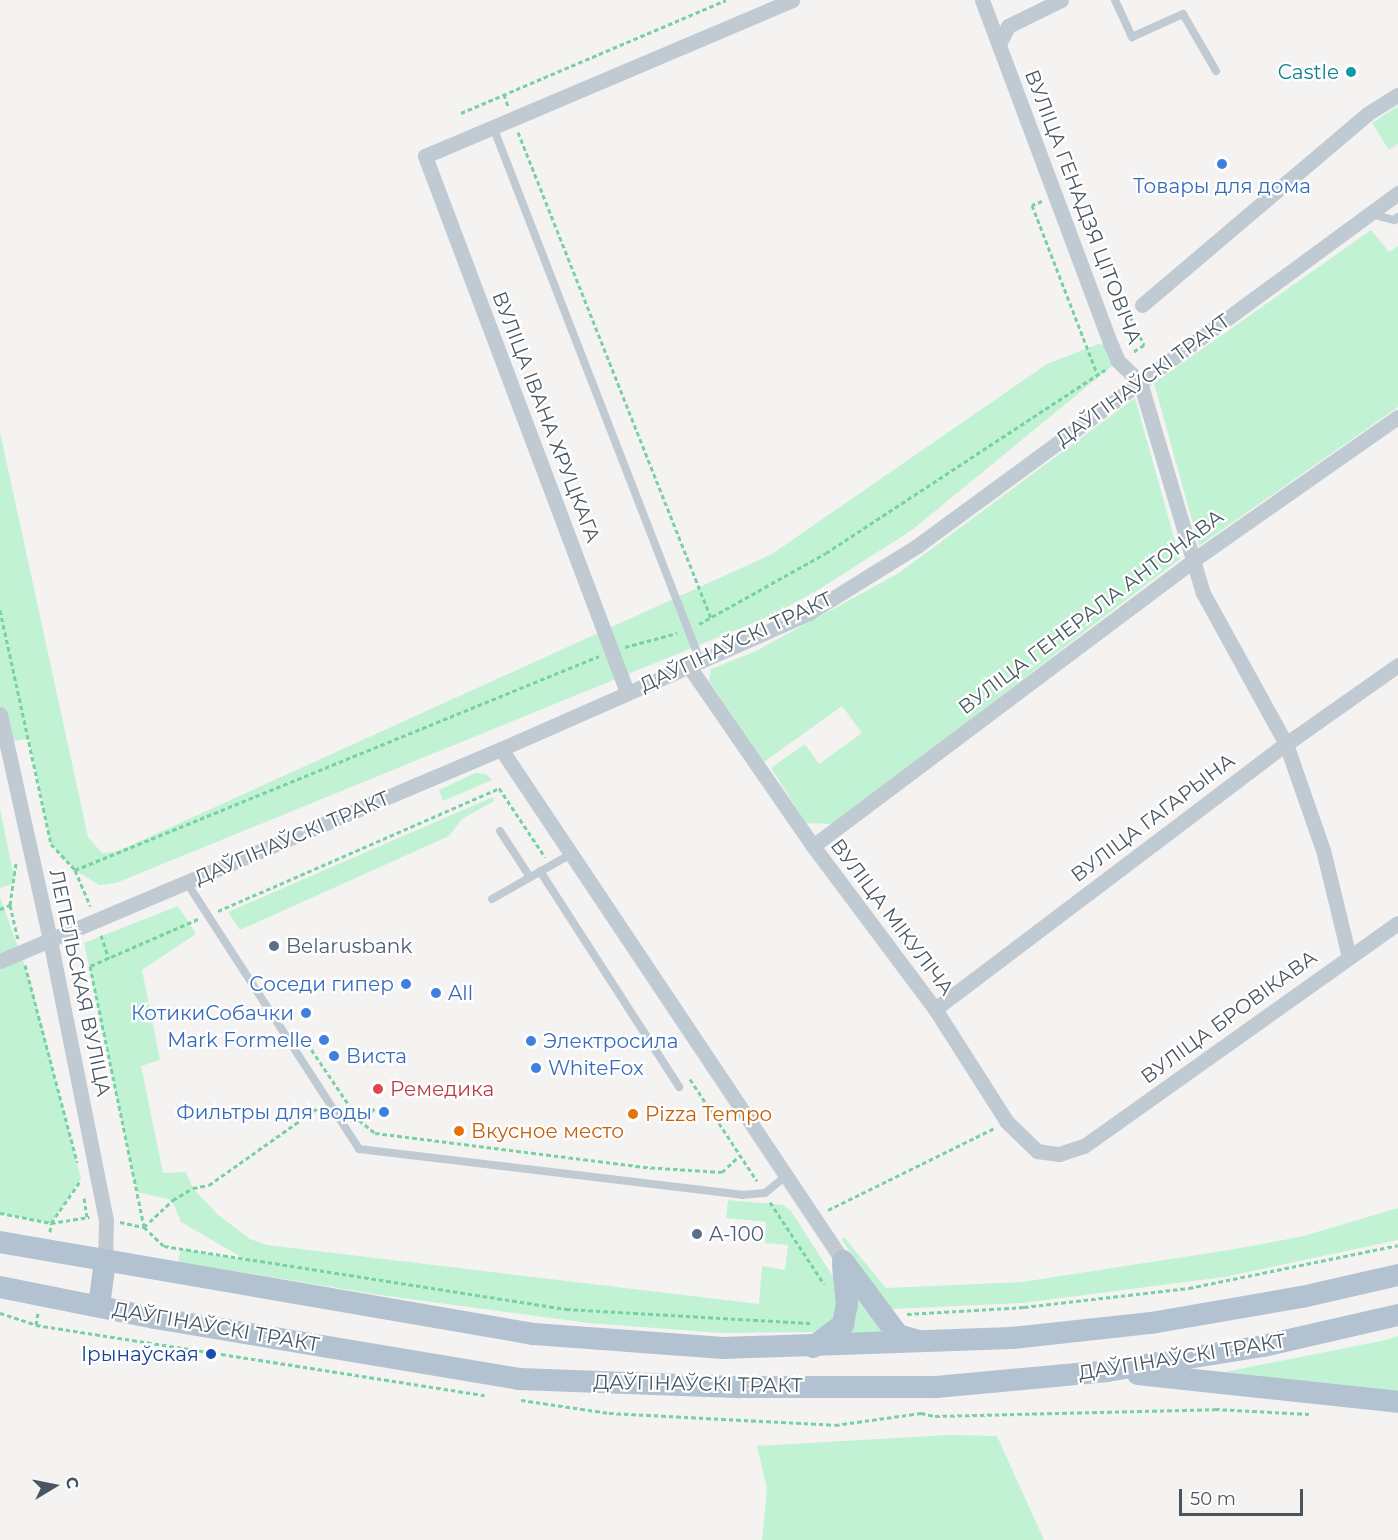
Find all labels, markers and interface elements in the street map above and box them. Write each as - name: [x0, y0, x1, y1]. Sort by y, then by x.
- place label: Castle: [1278, 60, 1339, 84]
- marker: Castle: [1344, 65, 1358, 79]
- street label: ВУЛІЦА ГЕНАДЗЯ ЦІТОВІЧА: [1019, 66, 1147, 348]
- marker: Товары для дома: [1215, 157, 1229, 171]
- place label: Товары для дома: [1133, 174, 1311, 198]
- street label: ВУЛІЦА ІВАНА ХРУЦКАГА: [487, 288, 605, 546]
- street label: ДАЎГІНАЎСКІ ТРАКТ: [1051, 309, 1235, 451]
- street label: ВУЛІЦА ГЕНЕРАЛА АНТОНАВА: [954, 504, 1228, 720]
- street label: ДАЎГІНАЎСКІ ТРАКТ: [636, 587, 836, 697]
- street label: ВУЛІЦА ГАГАРЫНА: [1066, 749, 1240, 887]
- street label: ДАЎГІНАЎСКІ ТРАКТ: [191, 786, 393, 890]
- street label: ВУЛІЦА МІКУЛІЧА: [825, 834, 959, 1000]
- street label: ЛЕПЕЛЬСКАЯ ВУЛІЦА: [44, 867, 116, 1099]
- place label: Belarusbank: [286, 934, 412, 958]
- marker: Belarusbank: [267, 939, 281, 953]
- street label: ВУЛІЦА БРОВІКАВА: [1136, 945, 1322, 1089]
- place label: Соседи гипер: [249, 972, 394, 996]
- marker: Соседи гипер: [399, 977, 413, 991]
- place label: All: [448, 981, 473, 1005]
- marker: All: [429, 986, 443, 1000]
- place label: КотикиСобачки: [131, 1001, 294, 1025]
- marker: КотикиСобачки: [299, 1006, 313, 1020]
- place label: Mark Formelle: [167, 1028, 312, 1052]
- place label: Электросила: [543, 1029, 678, 1053]
- marker: Mark Formelle: [317, 1033, 331, 1047]
- marker: Электросила: [524, 1034, 538, 1048]
- place label: Виста: [346, 1044, 407, 1068]
- marker: Виста: [327, 1049, 341, 1063]
- place label: WhiteFox: [548, 1056, 644, 1080]
- marker: WhiteFox: [529, 1061, 543, 1075]
- place label: Ремедика: [390, 1077, 494, 1101]
- marker: Ремедика: [371, 1082, 385, 1096]
- place label: Фильтры для воды: [176, 1100, 372, 1124]
- place label: Pizza Tempo: [645, 1102, 772, 1126]
- marker: Фильтры для воды: [377, 1105, 391, 1119]
- marker: Pizza Tempo: [626, 1107, 640, 1121]
- place label: Вкусное место: [471, 1119, 624, 1143]
- marker: Вкусное место: [452, 1124, 466, 1138]
- place label: A-100: [709, 1222, 764, 1246]
- marker: A-100: [690, 1227, 704, 1241]
- street label: ДАЎГІНАЎСКІ ТРАКТ: [111, 1297, 321, 1357]
- street label: ДАЎГІНАЎСКІ ТРАКТ: [1077, 1329, 1287, 1385]
- place label: Ірынаўская: [81, 1342, 199, 1366]
- marker: Ірынаўская: [204, 1347, 218, 1361]
- street label: ДАЎГІНАЎСКІ ТРАКТ: [593, 1370, 803, 1398]
- north arrow: [24, 1456, 84, 1516]
- text: С: [62, 1475, 83, 1490]
- scale bar: [1182, 1477, 1306, 1515]
- text: 50 m: [1190, 1488, 1236, 1510]

